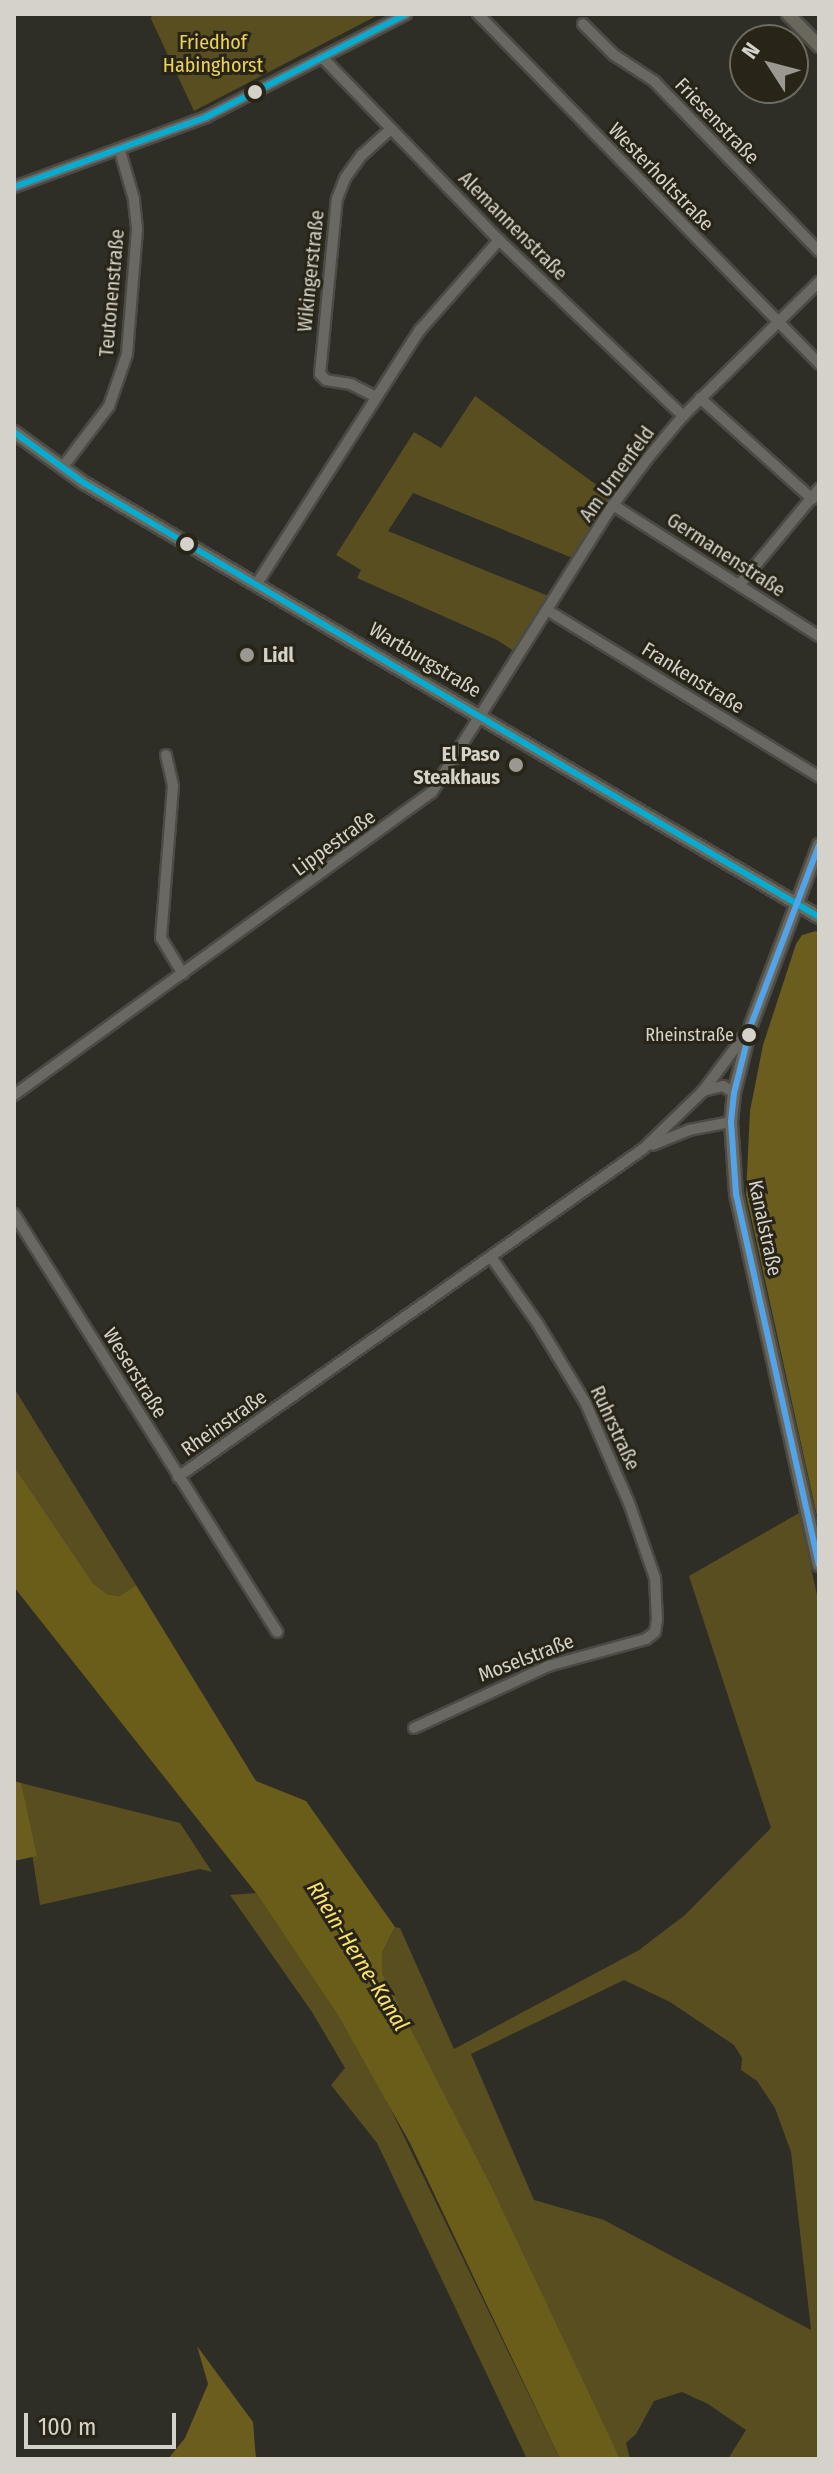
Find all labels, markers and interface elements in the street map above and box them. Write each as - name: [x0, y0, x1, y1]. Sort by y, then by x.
- north arrow: [729, 24, 809, 104]
- park label: Friedhof Habinghorst: [163, 31, 263, 78]
- text: N: [736, 38, 766, 64]
- street label: Friesenstraße: [670, 73, 764, 169]
- unlabelled marker: [247, 84, 263, 100]
- street label: Westerholtstraße: [603, 118, 719, 236]
- street label: Alemannenstraße: [454, 167, 572, 285]
- street label: Wikingerstraße: [293, 209, 329, 333]
- street label: Teutonenstraße: [94, 228, 130, 358]
- street label: Am Urnenfeld: [574, 422, 660, 526]
- street label: Germanenstraße: [662, 508, 790, 602]
- unlabelled marker: [179, 536, 195, 552]
- street label: Wartburgstraße: [365, 617, 485, 703]
- street label: Frankenstraße: [637, 637, 749, 719]
- place label: Lidl: [263, 643, 294, 667]
- marker: Lidl: [238, 646, 256, 664]
- place label: El Paso Steakhaus: [413, 742, 500, 789]
- marker: El Paso Steakhaus: [507, 756, 525, 774]
- street label: Lippestraße: [288, 805, 380, 881]
- place label: Rheinstraße: [645, 1024, 734, 1046]
- marker: Rheinstraße: [741, 1027, 757, 1043]
- street label: Kanalstraße: [743, 1178, 787, 1278]
- street label: Weserstraße: [98, 1324, 172, 1422]
- street label: Ruhrstraße: [585, 1382, 645, 1474]
- street label: Rheinstraße: [177, 1385, 271, 1461]
- street label: Moselstraße: [475, 1629, 577, 1687]
- water label: Rhein-Herne-Kanal: [301, 1876, 415, 2036]
- scale bar: [28, 2397, 180, 2447]
- text: 100 m: [38, 2413, 96, 2441]

